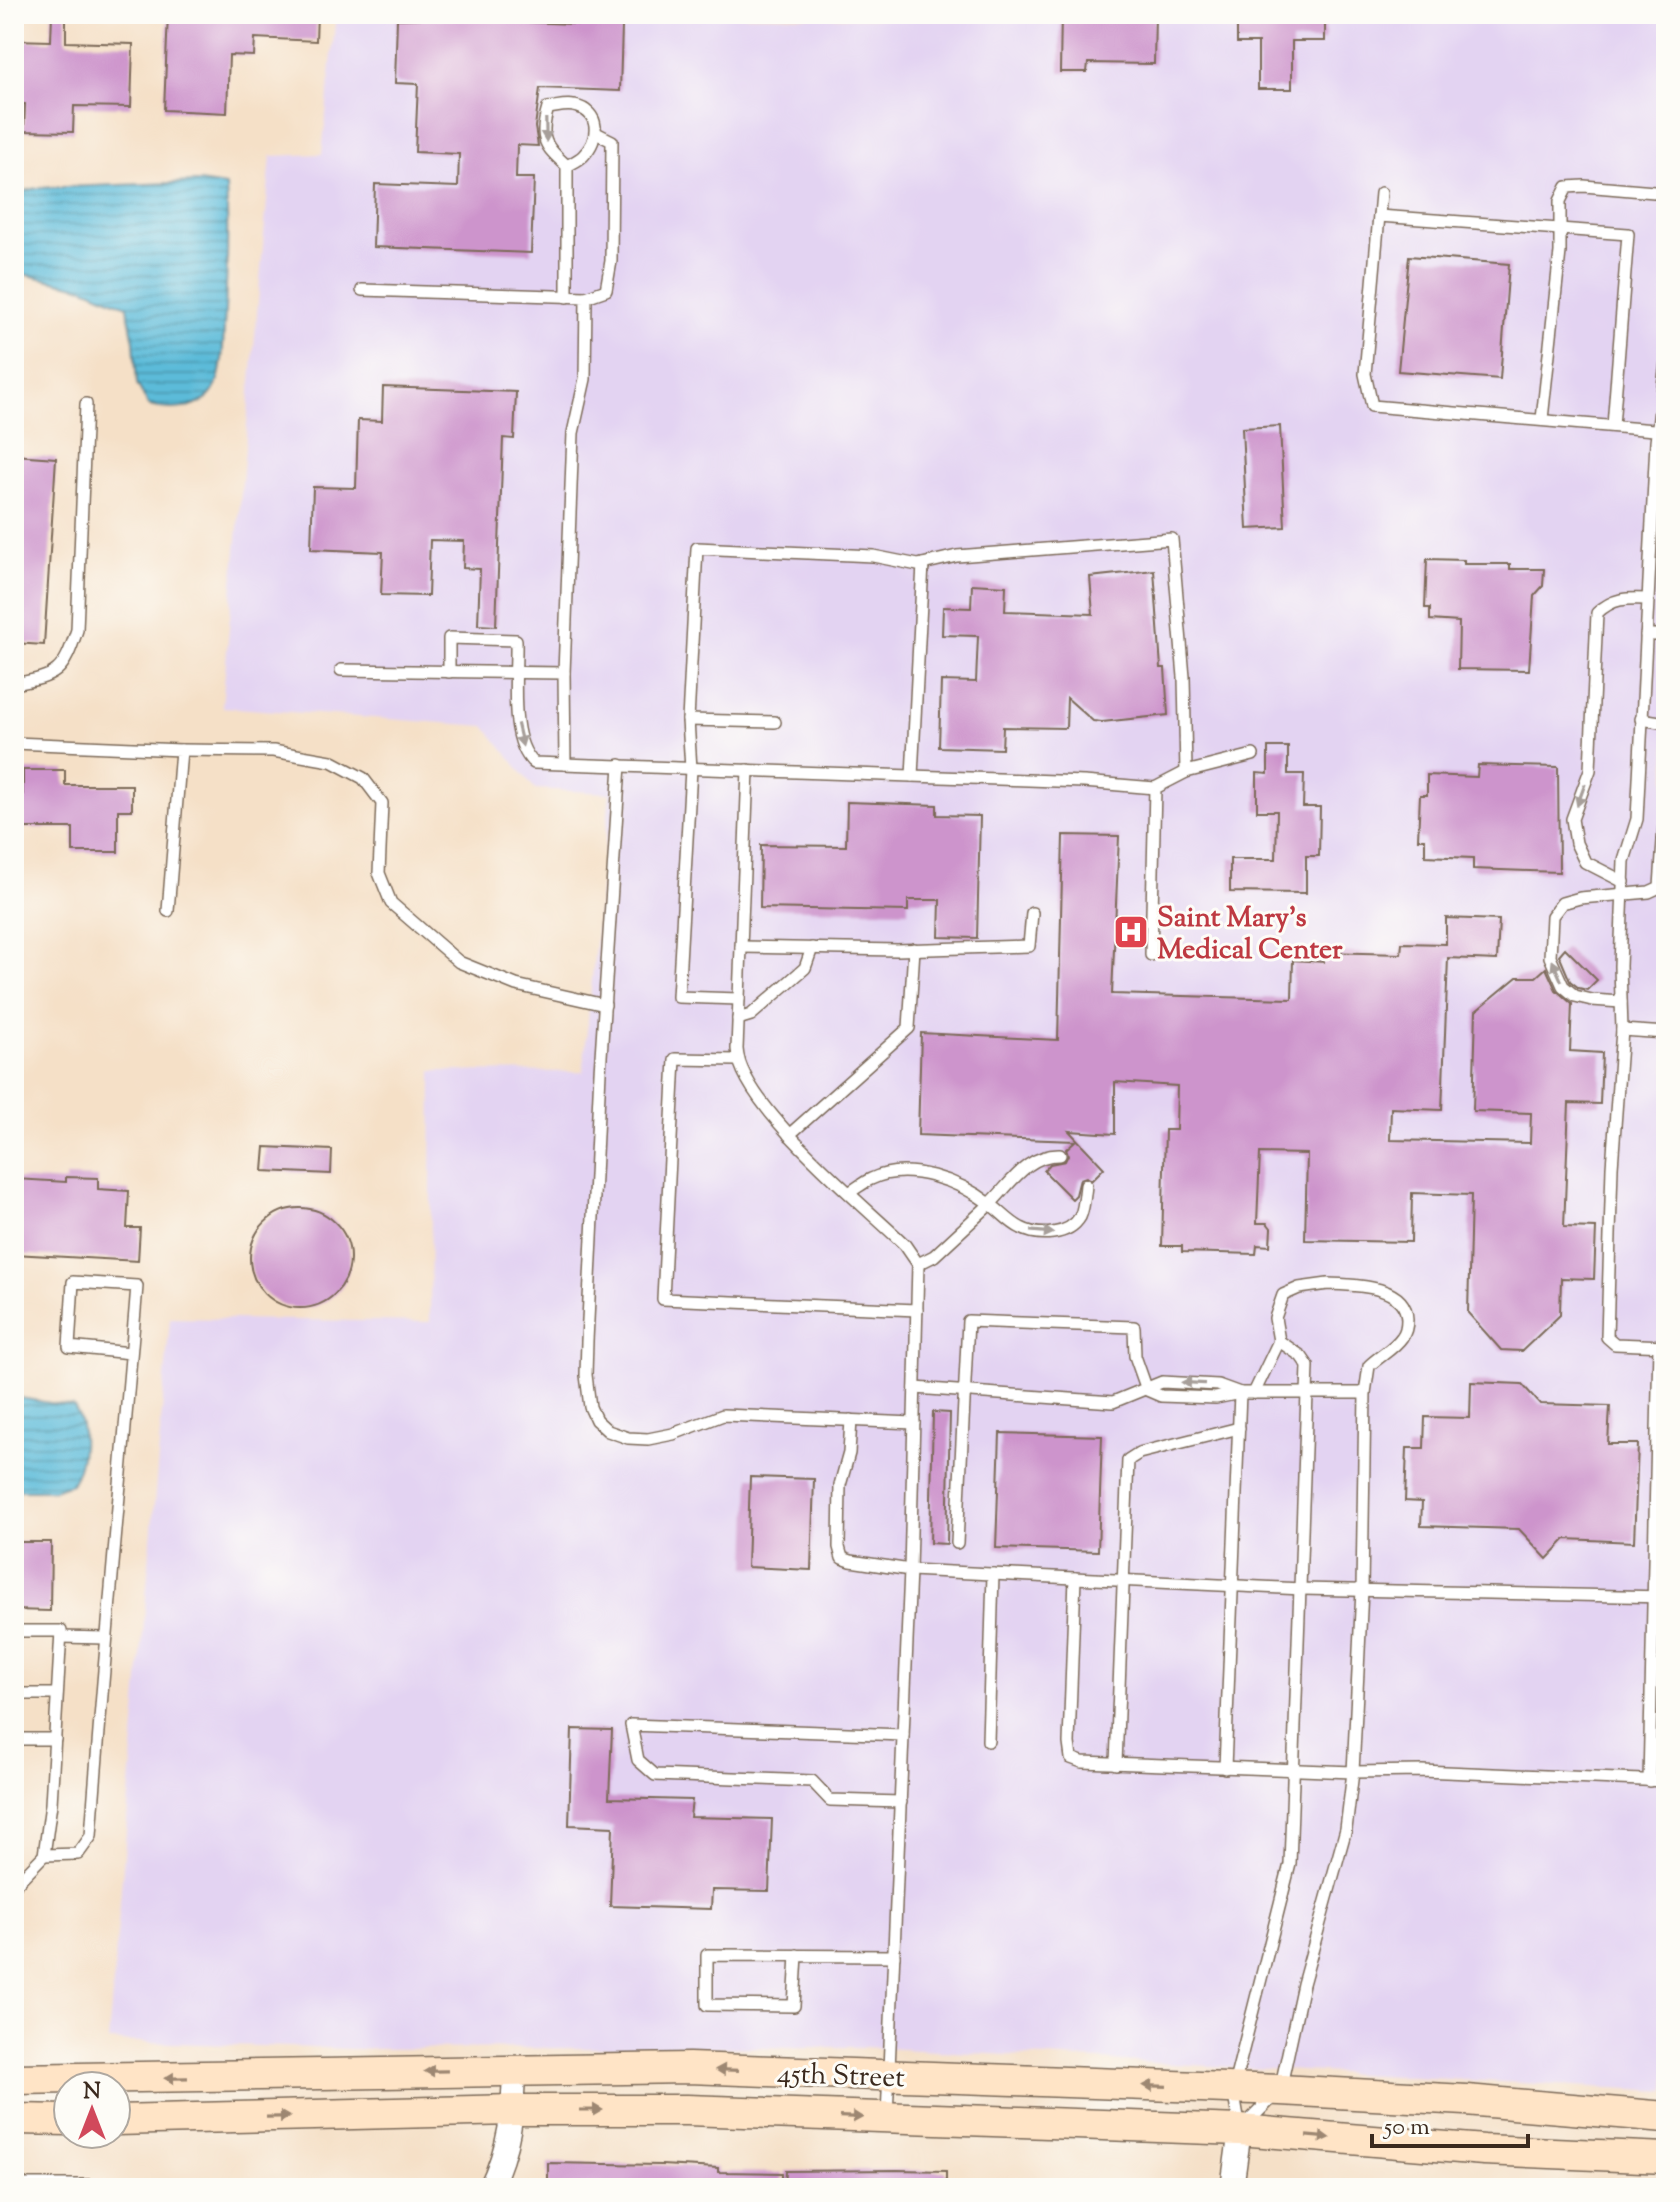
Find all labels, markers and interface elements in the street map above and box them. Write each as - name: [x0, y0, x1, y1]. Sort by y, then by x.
- one-way arrow: [540, 118, 552, 144]
- one-way arrow: [514, 723, 527, 748]
- one-way arrow: [1574, 783, 1587, 807]
- place label: Saint Mary's Medical Center: [1157, 899, 1343, 971]
- hospital icon: Saint Mary's Medical Center: [1112, 913, 1150, 951]
- one-way arrow: [1550, 960, 1563, 983]
- one-way arrow: [1030, 1225, 1055, 1238]
- one-way arrow: [1180, 1377, 1205, 1390]
- street label: 45th Street: [776, 2055, 906, 2099]
- one-way arrow: [714, 2063, 739, 2076]
- one-way arrow: [423, 2065, 448, 2078]
- north arrow: [52, 2070, 132, 2150]
- one-way arrow: [163, 2072, 188, 2085]
- text: N: [83, 2077, 101, 2109]
- one-way arrow: [1142, 2079, 1167, 2092]
- scale bar: [1372, 2098, 1528, 2148]
- one-way arrow: [579, 2104, 604, 2116]
- one-way arrow: [266, 2110, 291, 2123]
- one-way arrow: [839, 2110, 864, 2123]
- text: 50 m: [1382, 2111, 1430, 2145]
- one-way arrow: [1306, 2130, 1331, 2143]

